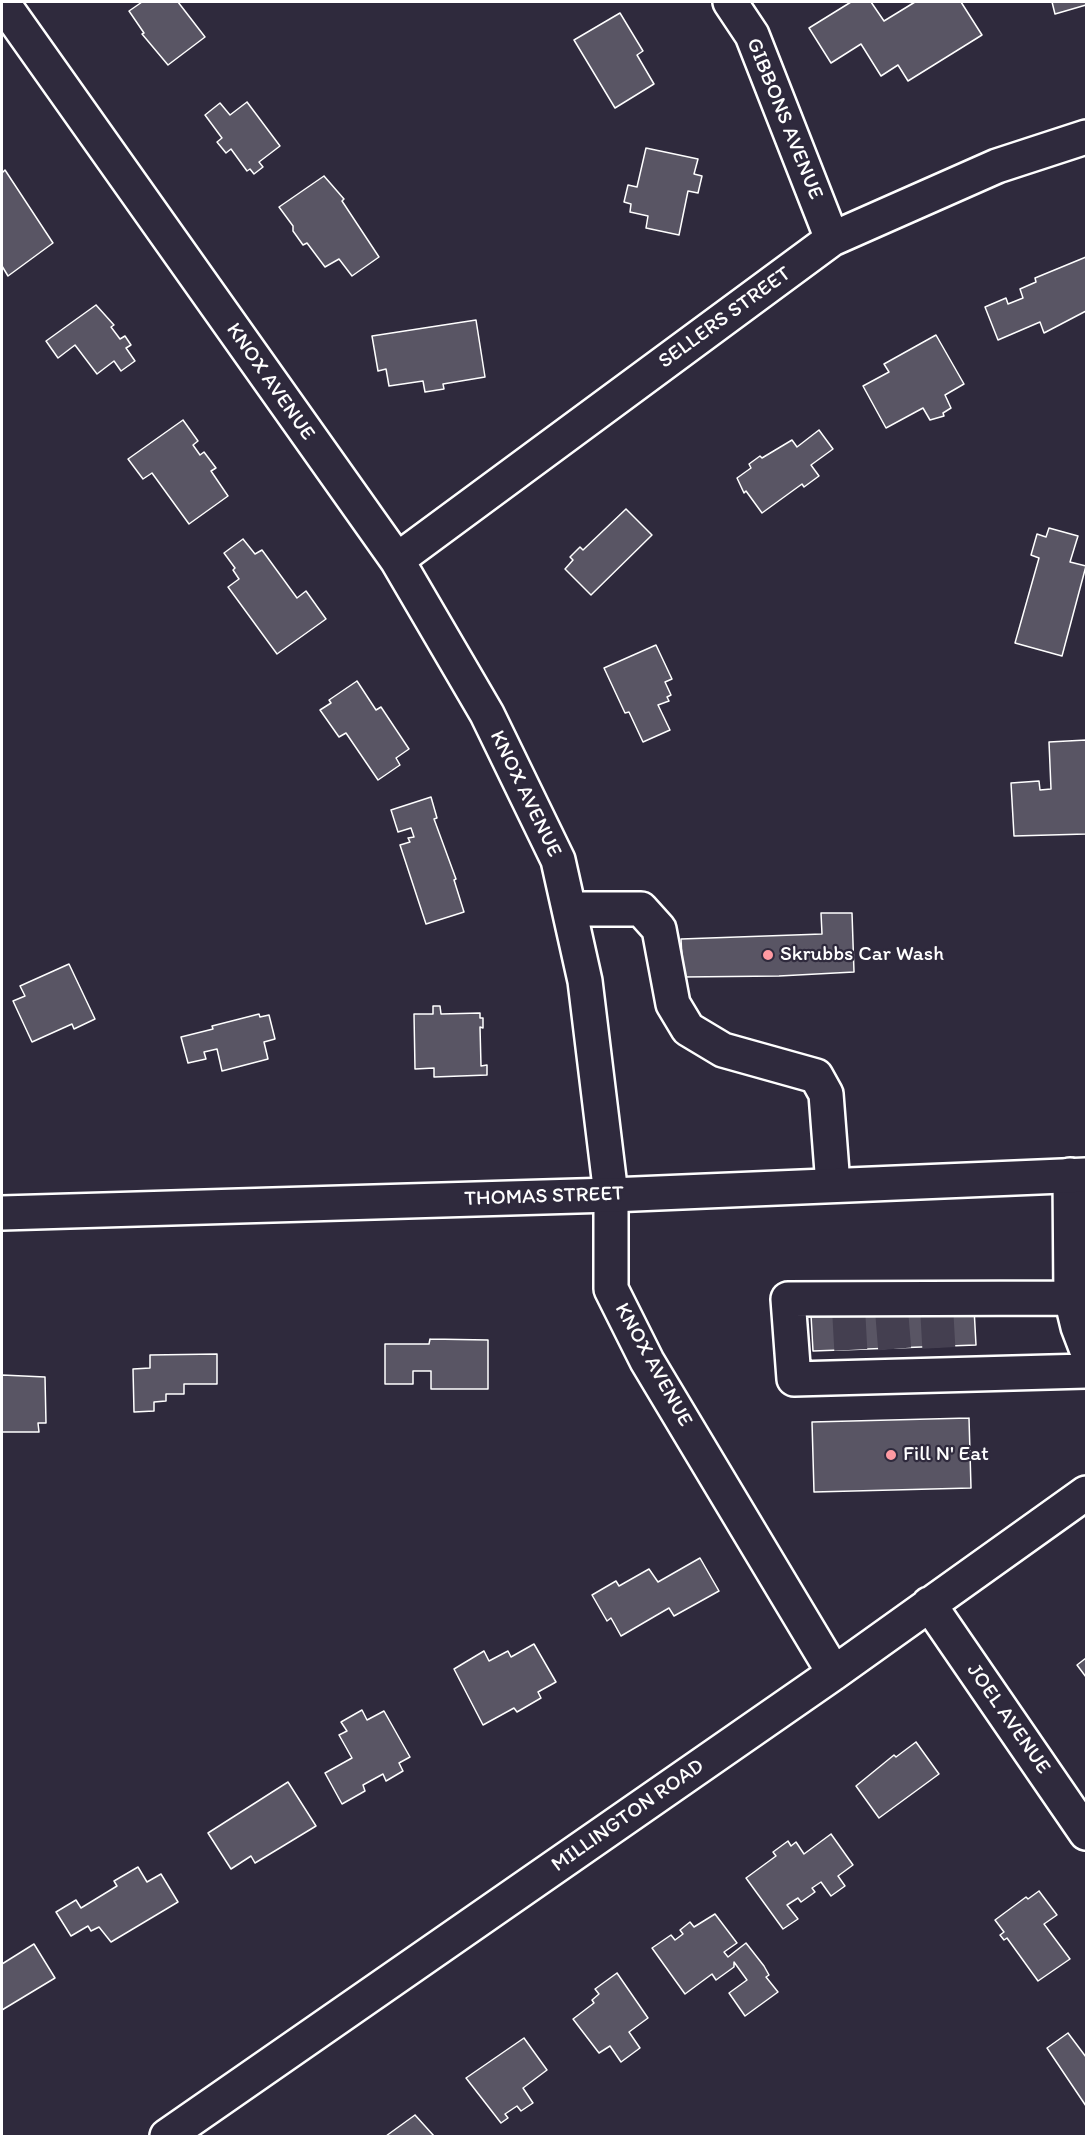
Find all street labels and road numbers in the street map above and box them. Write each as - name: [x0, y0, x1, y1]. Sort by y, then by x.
- street label: GIBBONS AVENUE: [740, 35, 828, 203]
- street label: SELLERS STREET: [654, 262, 796, 374]
- street label: KNOX AVENUE: [220, 318, 320, 446]
- street label: KNOX AVENUE: [484, 727, 566, 861]
- street label: THOMAS STREET: [464, 1182, 624, 1212]
- street label: KNOX AVENUE: [609, 1299, 697, 1431]
- street label: JOEL AVENUE: [961, 1659, 1055, 1779]
- street label: MILLINGTON ROAD: [547, 1754, 709, 1878]

